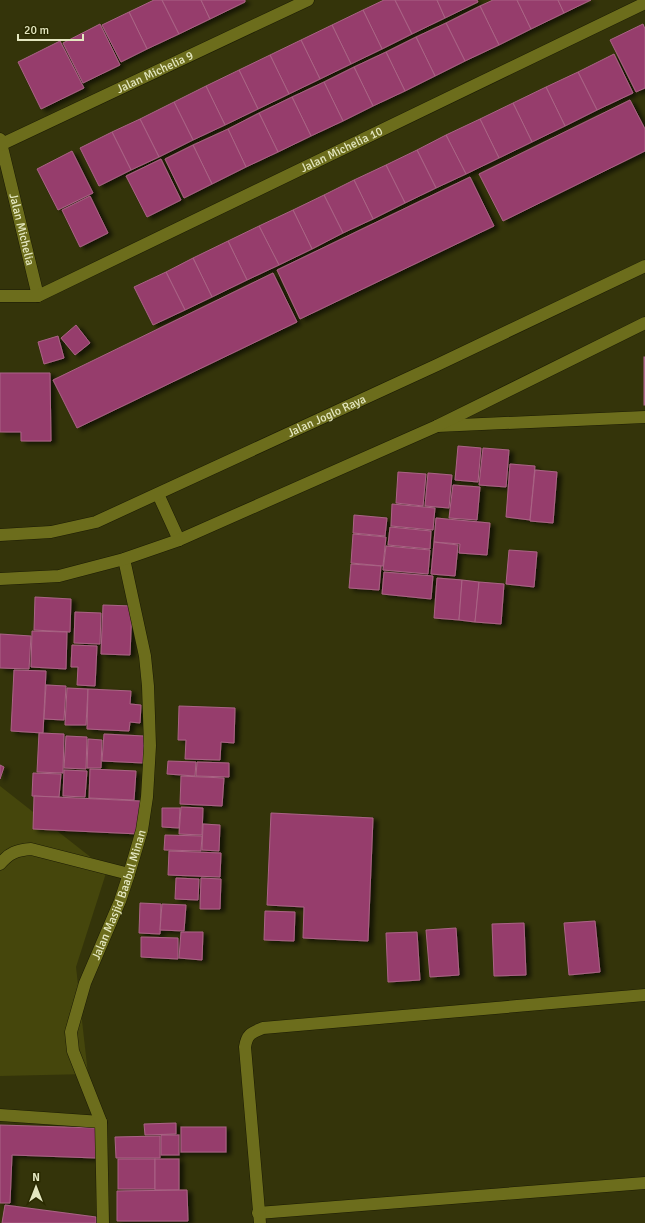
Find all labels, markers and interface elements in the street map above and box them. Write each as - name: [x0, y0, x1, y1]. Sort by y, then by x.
- scale bar: [18, 16, 83, 42]
- text: 20 m: [24, 23, 49, 38]
- street label: Jalan Michelia 9: [114, 48, 196, 97]
- street label: Jalan Michelia 10: [298, 124, 385, 176]
- street label: Jalan Michelia: [5, 192, 37, 267]
- street label: Jalan Joglo Raya: [285, 392, 368, 441]
- street label: Jalan Masjid Baabul Minan: [89, 828, 150, 962]
- north arrow: [16, 1167, 56, 1207]
- text: N: [32, 1171, 40, 1184]

